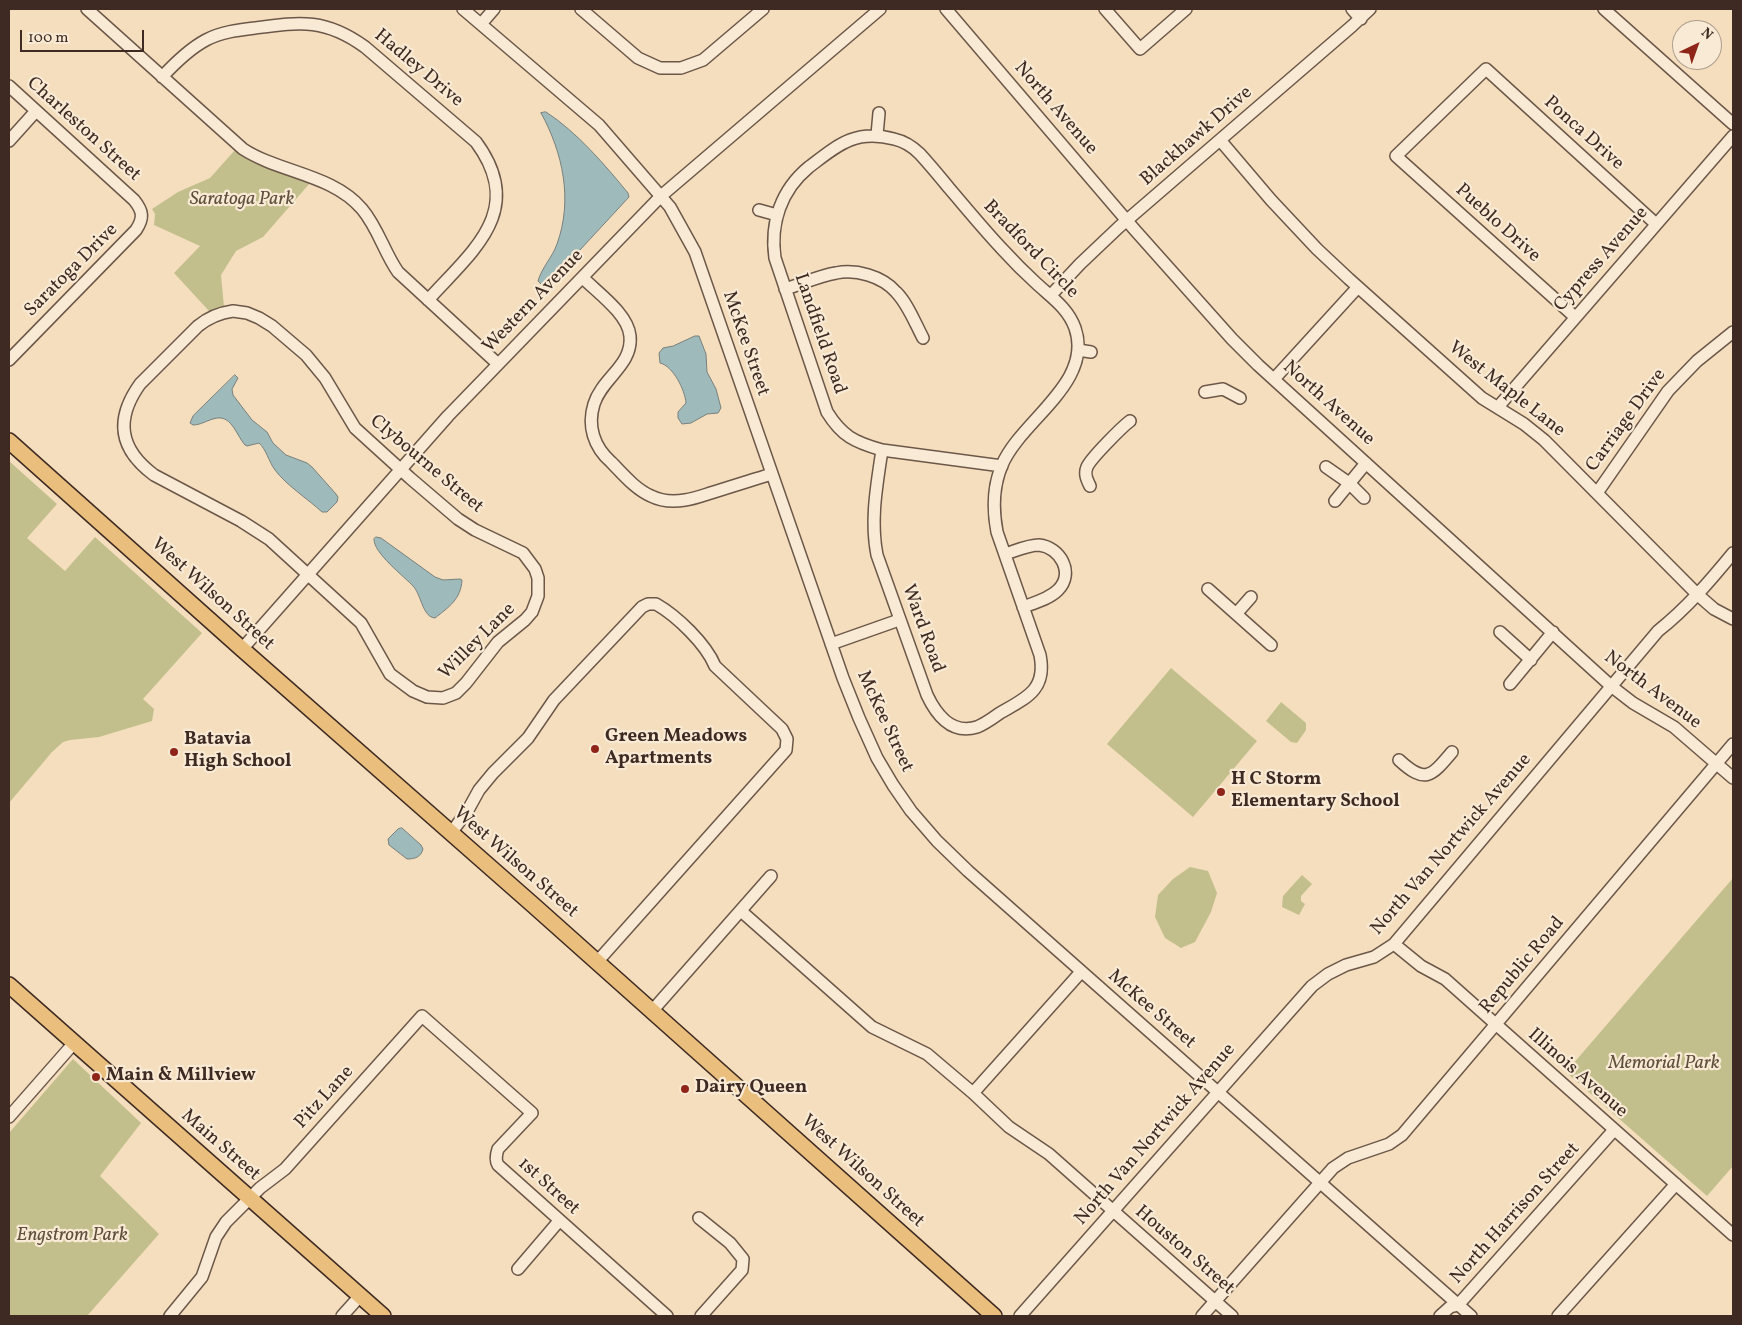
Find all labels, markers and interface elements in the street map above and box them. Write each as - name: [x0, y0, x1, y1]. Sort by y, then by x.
- scale bar: [22, 20, 146, 52]
- north arrow: [1672, 20, 1722, 70]
- text: N: [1697, 24, 1717, 45]
- street label: Hadley Drive: [369, 25, 467, 113]
- text: 100 m: [28, 28, 68, 49]
- street label: North Avenue: [1008, 58, 1102, 160]
- street label: Charleston Street: [21, 73, 145, 187]
- street label: Blackhawk Drive: [1136, 82, 1258, 192]
- street label: Ponca Drive: [1538, 92, 1628, 176]
- street label: Pueblo Drive: [1450, 180, 1544, 268]
- park label: Saratoga Park: [190, 190, 294, 212]
- street label: Bradford Circle: [977, 196, 1083, 304]
- street label: Cypress Avenue: [1550, 203, 1654, 317]
- street label: Saratoga Drive: [20, 219, 124, 323]
- street label: Western Avenue: [479, 245, 589, 359]
- street label: Landfield Road: [788, 271, 850, 397]
- street label: McKee Street: [716, 289, 774, 399]
- street label: West Maple Lane: [1443, 337, 1569, 443]
- street label: North Avenue: [1277, 357, 1379, 451]
- street label: Carriage Drive: [1582, 365, 1672, 477]
- street label: Clybourne Street: [364, 411, 488, 519]
- street label: West Wilson Street: [146, 534, 278, 656]
- street label: Ward Road: [895, 582, 949, 676]
- street label: Willey Lane: [435, 599, 521, 685]
- street label: North Avenue: [1599, 647, 1705, 735]
- street label: McKee Street: [851, 668, 917, 776]
- place label: Green Meadows Apartments: [605, 727, 747, 771]
- place label: Batavia High School: [184, 730, 292, 774]
- marker: Green Meadows Apartments: [589, 743, 601, 755]
- marker: Batavia High School: [168, 746, 180, 758]
- street label: North Van Nortwick Avenue: [1367, 749, 1537, 941]
- place label: H C Storm Elementary School: [1231, 770, 1400, 814]
- marker: H C Storm Elementary School: [1215, 786, 1227, 798]
- street label: West Wilson Street: [448, 802, 582, 924]
- street label: Republic Road: [1476, 913, 1570, 1019]
- street label: McKee Street: [1102, 965, 1200, 1055]
- street label: Illinois Avenue: [1522, 1024, 1632, 1124]
- street label: North Van Nortwick Avenue: [1071, 1039, 1241, 1231]
- park label: Memorial Park: [1608, 1054, 1720, 1076]
- street label: Pitz Lane: [291, 1062, 359, 1134]
- place label: Main & Millview: [106, 1066, 256, 1088]
- marker: Main & Millview: [90, 1071, 102, 1083]
- place label: Dairy Queen: [695, 1078, 807, 1100]
- marker: Dairy Queen: [679, 1083, 691, 1095]
- street label: Main Street: [176, 1105, 264, 1187]
- street label: West Wilson Street: [796, 1111, 928, 1233]
- street label: North Harrison Street: [1446, 1139, 1586, 1289]
- street label: 1st Street: [512, 1153, 584, 1221]
- street label: Houston Street: [1129, 1201, 1239, 1301]
- park label: Engstrom Park: [16, 1226, 128, 1248]

